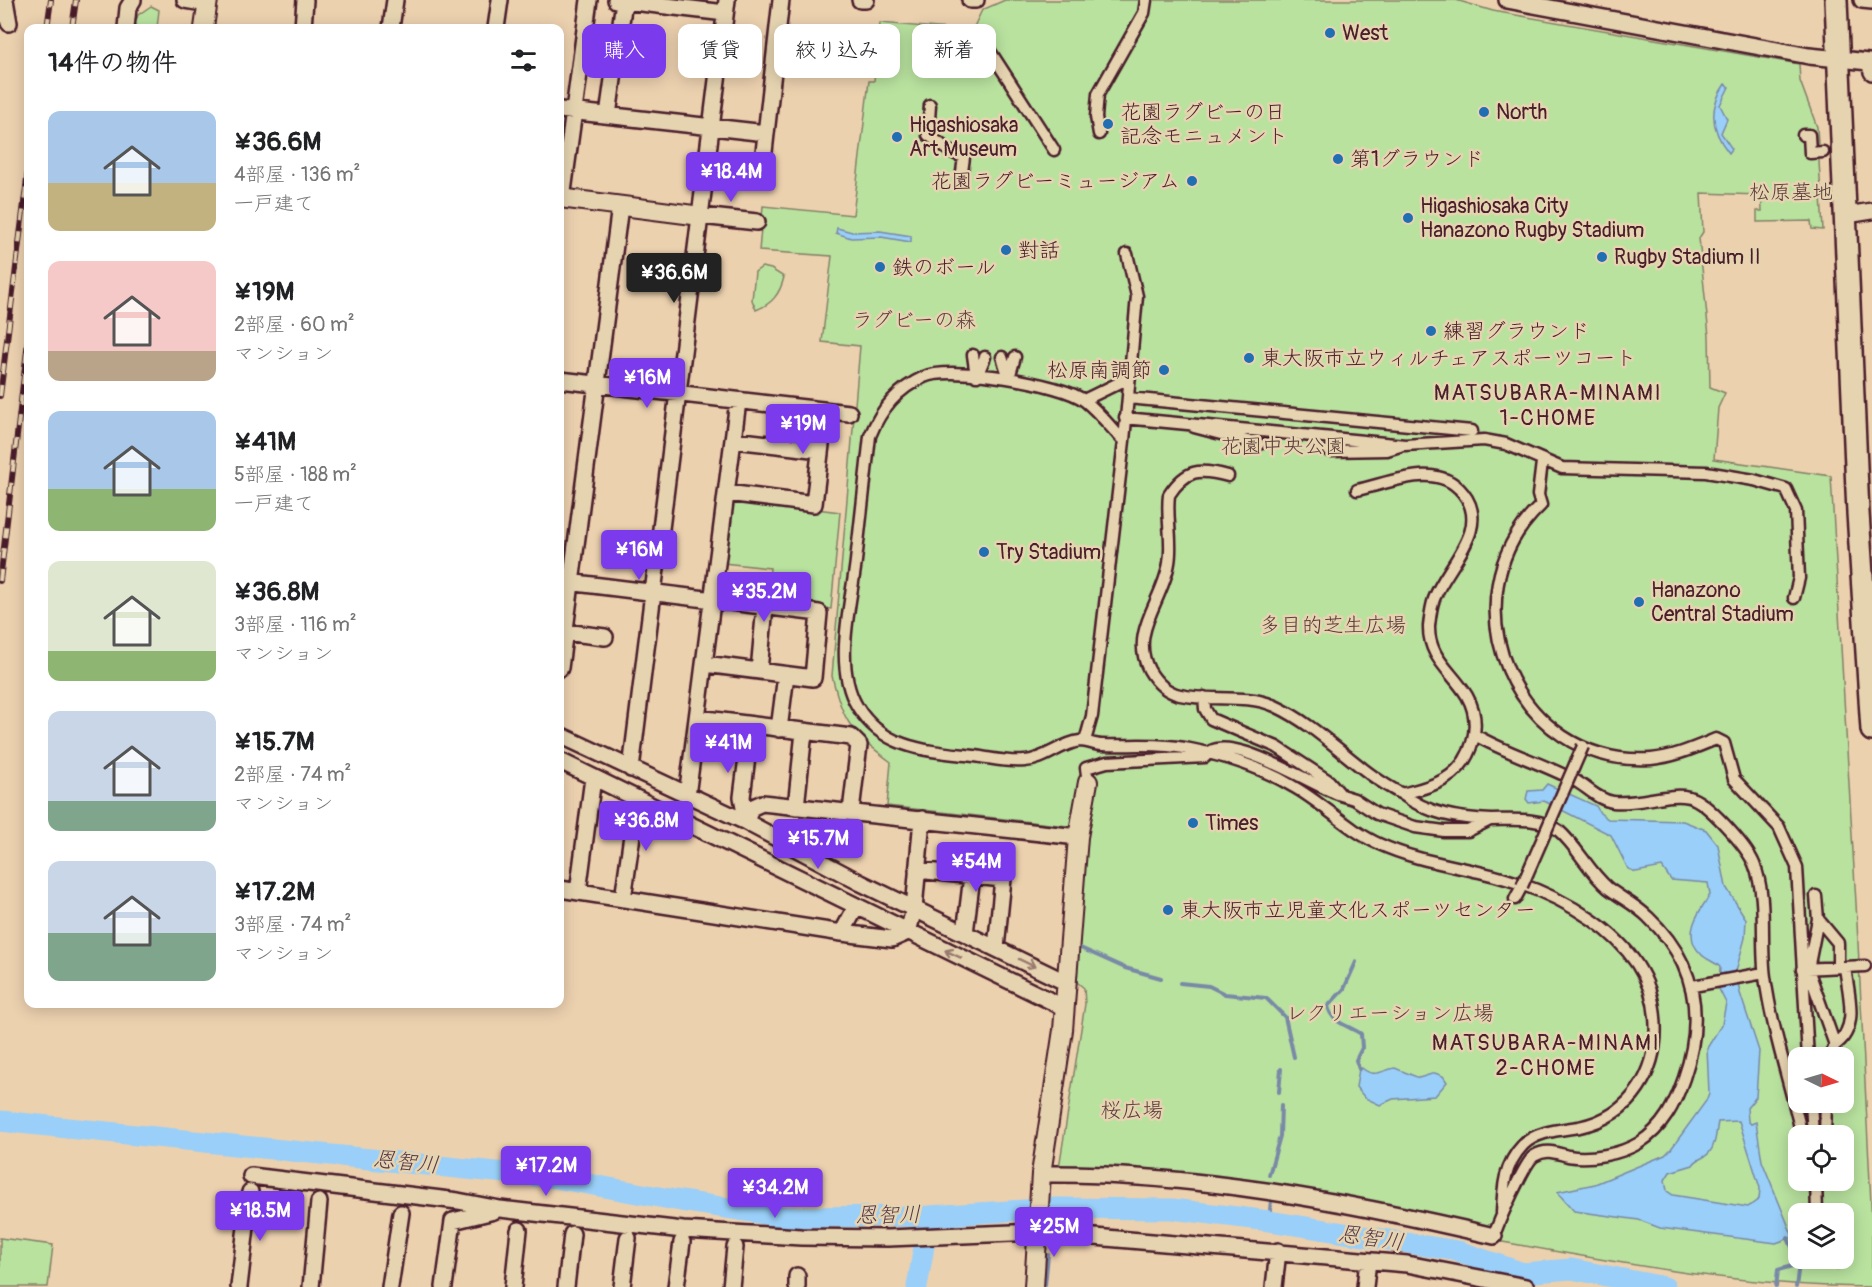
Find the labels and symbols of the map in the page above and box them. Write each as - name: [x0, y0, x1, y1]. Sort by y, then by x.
- place label: West: [1342, 20, 1389, 47]
- marker: West: [1323, 26, 1337, 40]
- place label: 花園ラグビーの日 記念モニュメント: [1120, 99, 1288, 150]
- place label: North: [1496, 99, 1547, 126]
- marker: North: [1477, 105, 1491, 119]
- place label: Higashiosaka Art Museum: [909, 112, 1019, 163]
- marker: 花園ラグビーの日 記念モニュメント: [1101, 117, 1115, 131]
- marker: Higashiosaka Art Museum: [890, 130, 904, 144]
- place label: 第1グラウンド: [1350, 146, 1484, 173]
- pin: ¥18.4M: [682, 152, 780, 203]
- marker: 第1グラウンド: [1331, 152, 1345, 166]
- place label: 花園ラグビーミュージアム: [930, 168, 1180, 195]
- marker: 花園ラグビーミュージアム: [1185, 174, 1199, 188]
- park label: 松原墓地: [1749, 179, 1833, 206]
- place label: Higashiosaka City Hanazono Rugby Stadium: [1420, 193, 1644, 244]
- marker: Higashiosaka City Hanazono Rugby Stadium: [1401, 211, 1415, 225]
- place label: 對話: [1018, 237, 1060, 264]
- marker: 對話: [999, 243, 1013, 257]
- place label: Rugby Stadium II: [1614, 244, 1761, 271]
- marker: Rugby Stadium II: [1595, 250, 1609, 264]
- pin: ¥36.6M: [625, 253, 723, 304]
- place label: 鉄のボール: [892, 254, 996, 281]
- marker: 鉄のボール: [873, 260, 887, 274]
- park label: ラグビーの森: [852, 307, 976, 334]
- place label: 練習グラウンド: [1443, 318, 1590, 345]
- marker: 練習グラウンド: [1424, 324, 1438, 338]
- place label: 東大阪市立ウィルチェアスポーツコート: [1261, 345, 1636, 372]
- marker: 東大阪市立ウィルチェアスポーツコート: [1242, 351, 1256, 365]
- place label: 松原南調節: [1047, 357, 1152, 384]
- pin: ¥16M: [611, 358, 683, 409]
- marker: 松原南調節: [1157, 363, 1171, 377]
- district label: MATSUBARA-MINAMI 1-CHOME: [1434, 379, 1662, 432]
- pin: ¥19M: [767, 404, 839, 455]
- park label: 花園中央公園: [1220, 433, 1346, 460]
- pin: ¥16M: [603, 530, 675, 581]
- place label: Try Stadium: [996, 539, 1101, 566]
- marker: Try Stadium: [977, 545, 991, 559]
- pin: ¥35.2M: [715, 572, 813, 623]
- place label: Hanazono Central Stadium: [1651, 577, 1794, 628]
- marker: Hanazono Central Stadium: [1632, 595, 1646, 609]
- park label: 多目的芝生広場: [1260, 612, 1407, 639]
- pin: ¥41M: [692, 723, 764, 774]
- pin: ¥36.8M: [597, 801, 695, 852]
- place label: Times: [1205, 810, 1259, 837]
- marker: Times: [1186, 816, 1200, 830]
- pin: ¥15.7M: [769, 819, 867, 870]
- pin: ¥54M: [940, 842, 1012, 893]
- place label: 東大阪市立児童文化スポーツセンター: [1180, 897, 1536, 924]
- marker: 東大阪市立児童文化スポーツセンター: [1161, 903, 1175, 917]
- one-way arrow: [945, 948, 963, 960]
- one-way arrow: [1018, 957, 1036, 969]
- park label: レクリエーション広場: [1286, 1000, 1494, 1027]
- district label: MATSUBARA-MINAMI 2-CHOME: [1432, 1029, 1660, 1082]
- north arrow: [1788, 1047, 1854, 1113]
- park label: 桜広場: [1101, 1097, 1164, 1124]
- water label: 恩智川: [372, 1145, 440, 1179]
- pin: ¥17.2M: [497, 1146, 595, 1197]
- pin: ¥34.2M: [726, 1168, 824, 1219]
- pin: ¥18.5M: [211, 1191, 309, 1242]
- water label: 恩智川: [855, 1200, 921, 1230]
- pin: ¥25M: [1018, 1207, 1090, 1258]
- water label: 恩智川: [1336, 1220, 1406, 1256]

